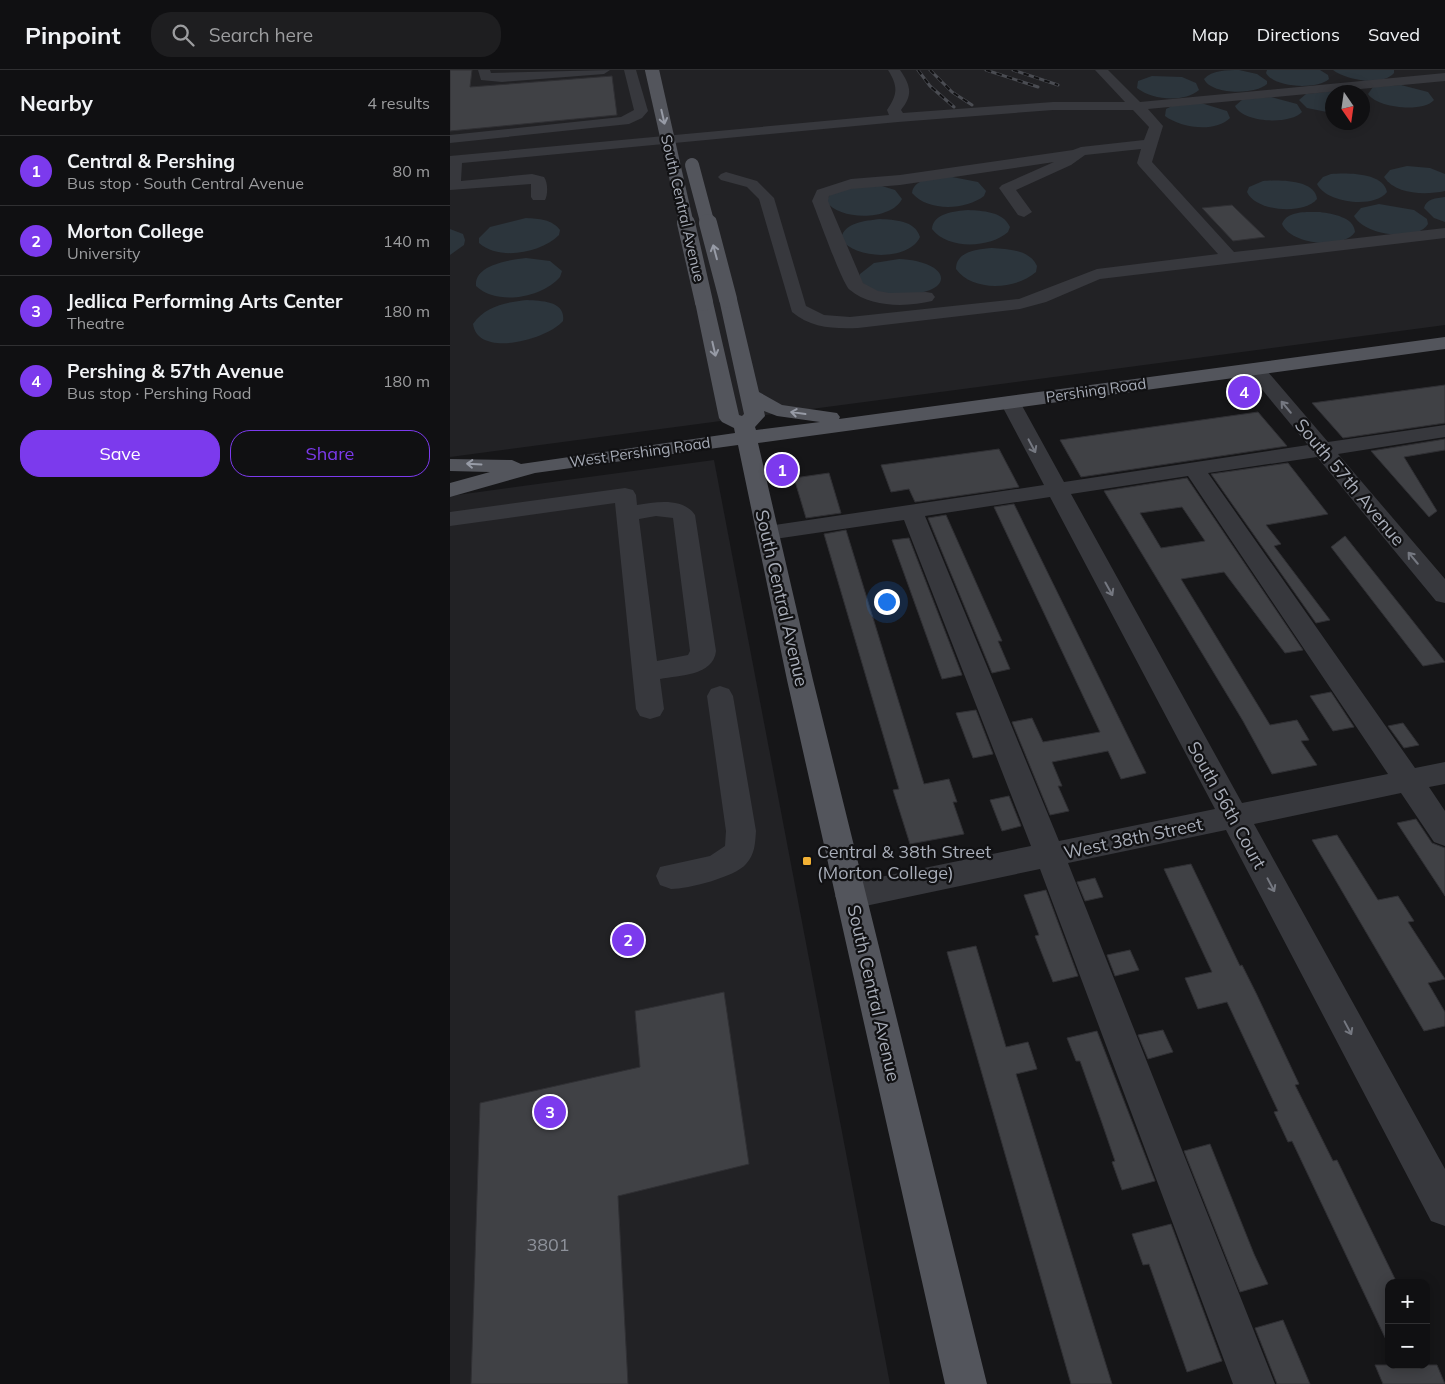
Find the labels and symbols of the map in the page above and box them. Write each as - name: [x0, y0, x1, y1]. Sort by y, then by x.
- north arrow: [1325, 85, 1370, 130]
- one-way arrow: [659, 109, 668, 125]
- street label: South Central Avenue: [657, 133, 709, 283]
- one-way arrow: [710, 244, 719, 260]
- one-way arrow: [710, 341, 719, 357]
- pin: 4: [1228, 373, 1260, 411]
- street label: Pershing Road: [1045, 374, 1147, 406]
- one-way arrow: [1281, 400, 1292, 413]
- one-way arrow: [791, 408, 807, 418]
- street label: South 57th Avenue: [1290, 414, 1410, 550]
- street label: West Pershing Road: [568, 433, 712, 471]
- one-way arrow: [1027, 438, 1037, 453]
- pin: 1: [766, 451, 798, 489]
- one-way arrow: [466, 459, 482, 469]
- street label: South Central Avenue: [750, 507, 814, 689]
- one-way arrow: [1408, 551, 1419, 564]
- one-way arrow: [1104, 581, 1114, 596]
- your location: [874, 589, 900, 615]
- street label: South 56th Court: [1182, 737, 1272, 873]
- street label: West 38th Street: [1061, 812, 1205, 864]
- place label: Central & 38th Street (Morton College): [817, 840, 991, 884]
- marker: Central & 38th Street (Morton College): [801, 855, 813, 867]
- one-way arrow: [1267, 877, 1276, 892]
- street label: South Central Avenue: [842, 902, 906, 1084]
- pin: 2: [612, 921, 644, 959]
- one-way arrow: [1343, 1020, 1353, 1035]
- pin: 3: [534, 1093, 566, 1131]
- house number: 3801: [526, 1233, 570, 1256]

